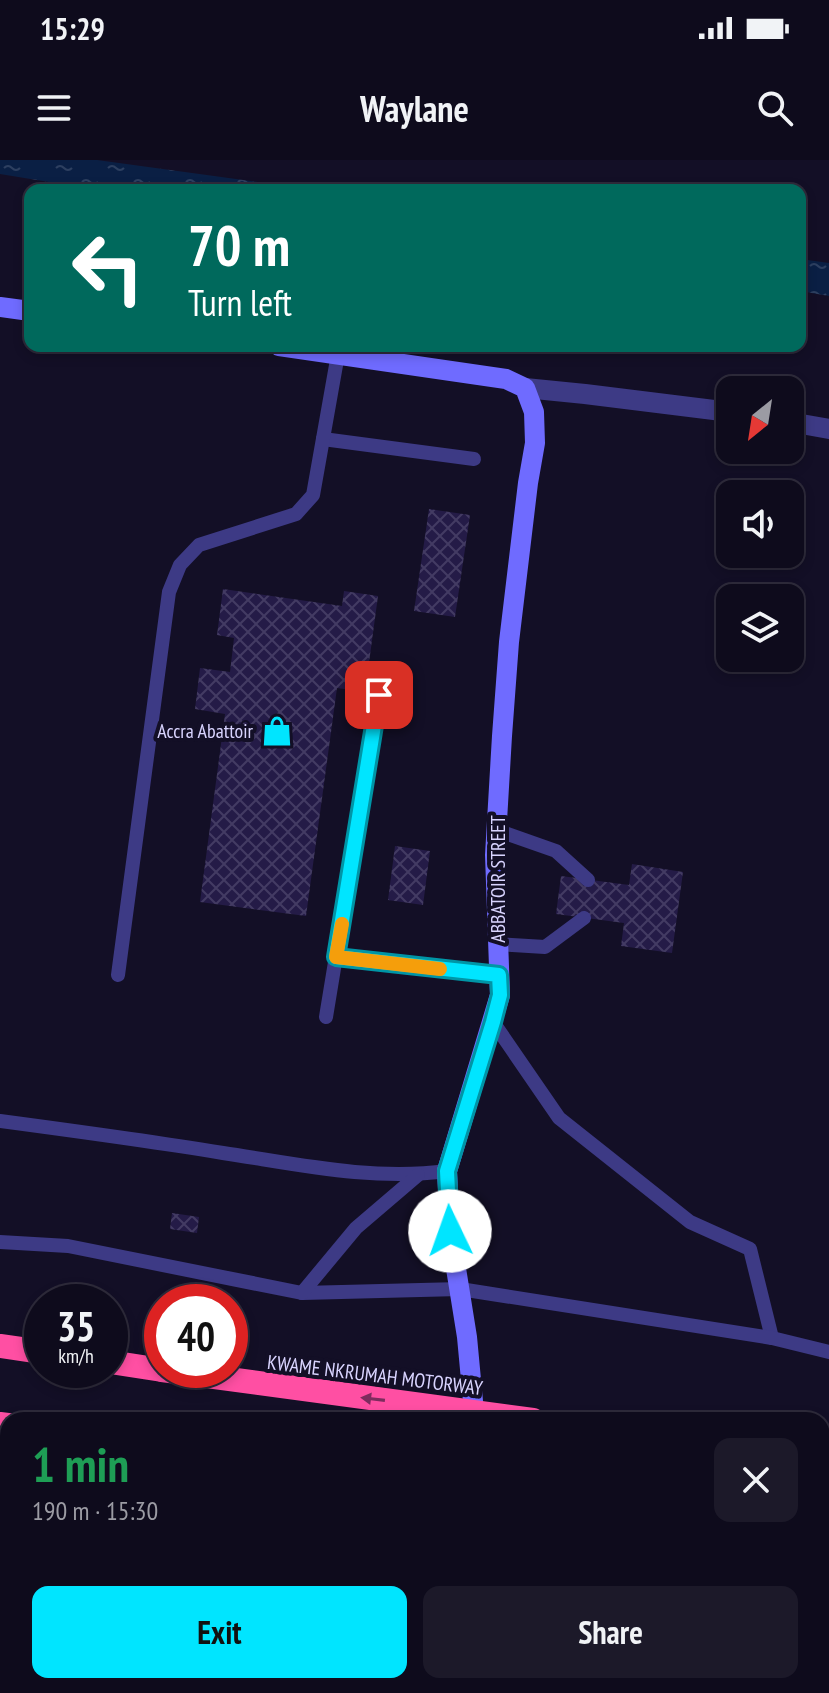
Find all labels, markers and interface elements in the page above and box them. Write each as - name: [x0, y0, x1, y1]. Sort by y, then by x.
- text: 15:29: [40, 9, 105, 48]
- text: Waylane: [360, 85, 469, 132]
- icon: menu: [32, 86, 76, 130]
- icon: search: [753, 86, 797, 130]
- text: 70 m: [188, 209, 290, 281]
- icon: left: [56, 216, 160, 320]
- text: Turn left: [188, 279, 292, 326]
- north arrow: [716, 376, 804, 464]
- map controls: [716, 376, 804, 672]
- button: sound: [716, 480, 804, 568]
- button: layers: [716, 584, 804, 672]
- pin: [345, 661, 413, 729]
- icon: arrive: [357, 673, 401, 717]
- shop icon: Accra Abattoir: [260, 714, 294, 748]
- place label: Accra Abattoir: [157, 718, 254, 744]
- street label: ABBATOIR STREET: [485, 815, 511, 943]
- position arrow: [408, 1189, 492, 1273]
- speed limit sign: 40: [144, 1284, 248, 1388]
- text: 35: [57, 1300, 95, 1352]
- text: km/h: [58, 1343, 94, 1369]
- street label: KWAME NKRUMAH MOTORWAY: [266, 1349, 484, 1401]
- one-way arrow: [360, 1392, 385, 1405]
- text: 1 min: [32, 1433, 129, 1495]
- button: close: [714, 1438, 798, 1522]
- text: 190 m · 15:30: [32, 1494, 158, 1527]
- button: Exit: [32, 1586, 407, 1678]
- button: Share: [423, 1586, 798, 1678]

